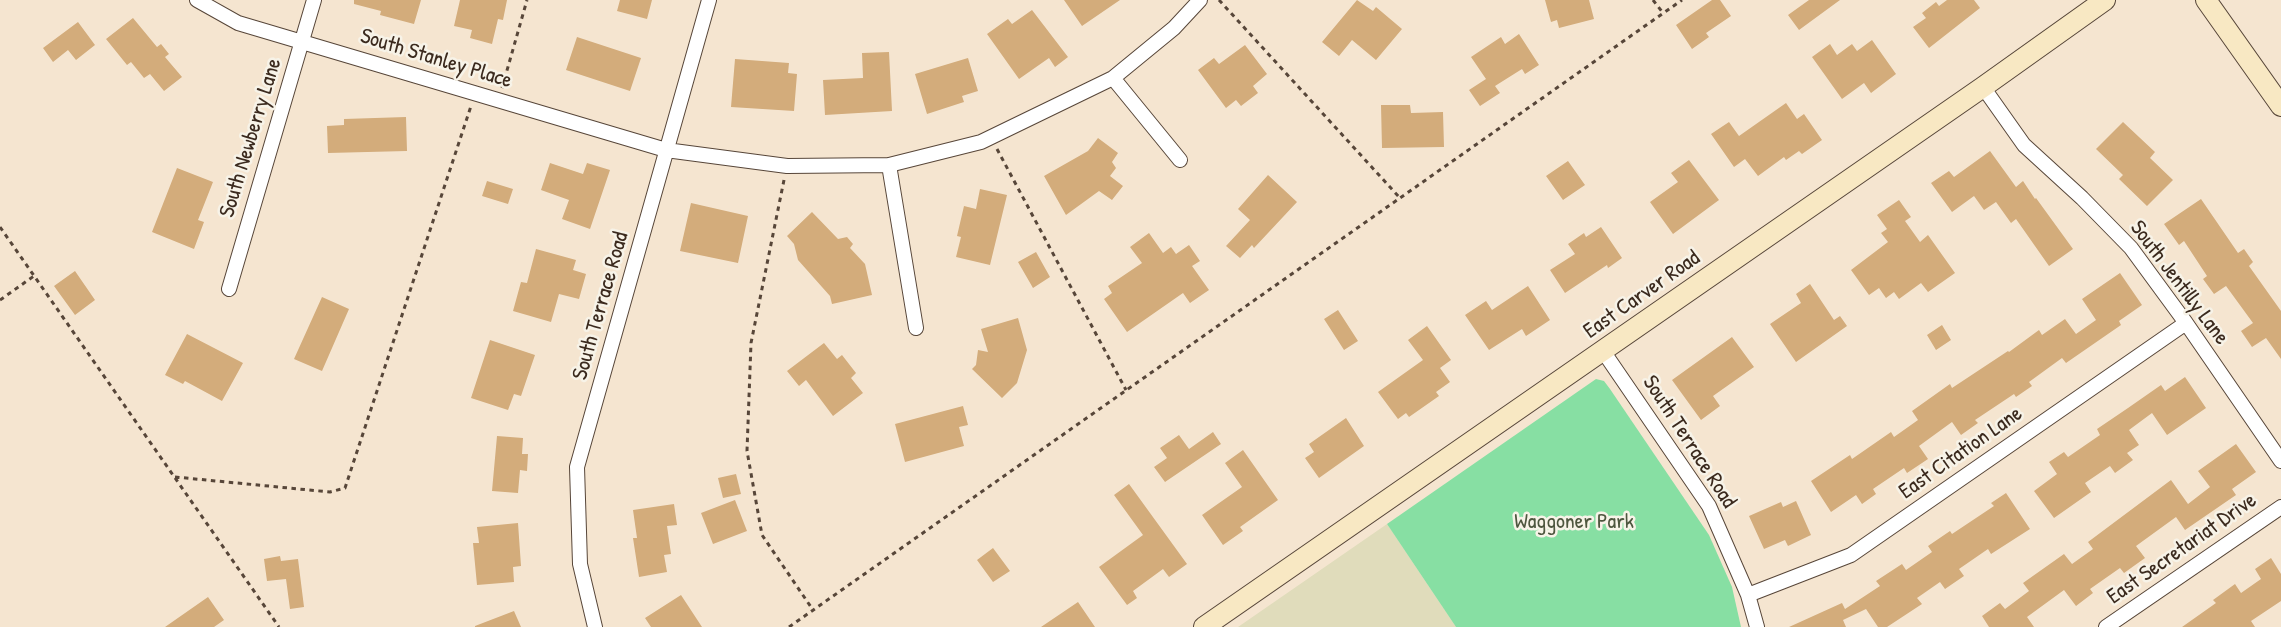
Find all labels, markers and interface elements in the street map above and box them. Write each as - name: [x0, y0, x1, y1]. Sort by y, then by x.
- street label: South Stanley Place: [357, 23, 515, 95]
- street label: South Newberry Lane: [214, 55, 288, 221]
- street label: South Jentilly Lane: [2124, 216, 2234, 350]
- street label: South Terrace Road: [567, 229, 635, 383]
- street label: East Carver Road: [1579, 245, 1705, 345]
- street label: South Terrace Road: [1636, 371, 1742, 513]
- street label: East Citation Lane: [1894, 401, 2028, 505]
- street label: East Secretariat Drive: [2102, 488, 2262, 610]
- park label: Waggoner Park: [1514, 509, 1634, 535]

